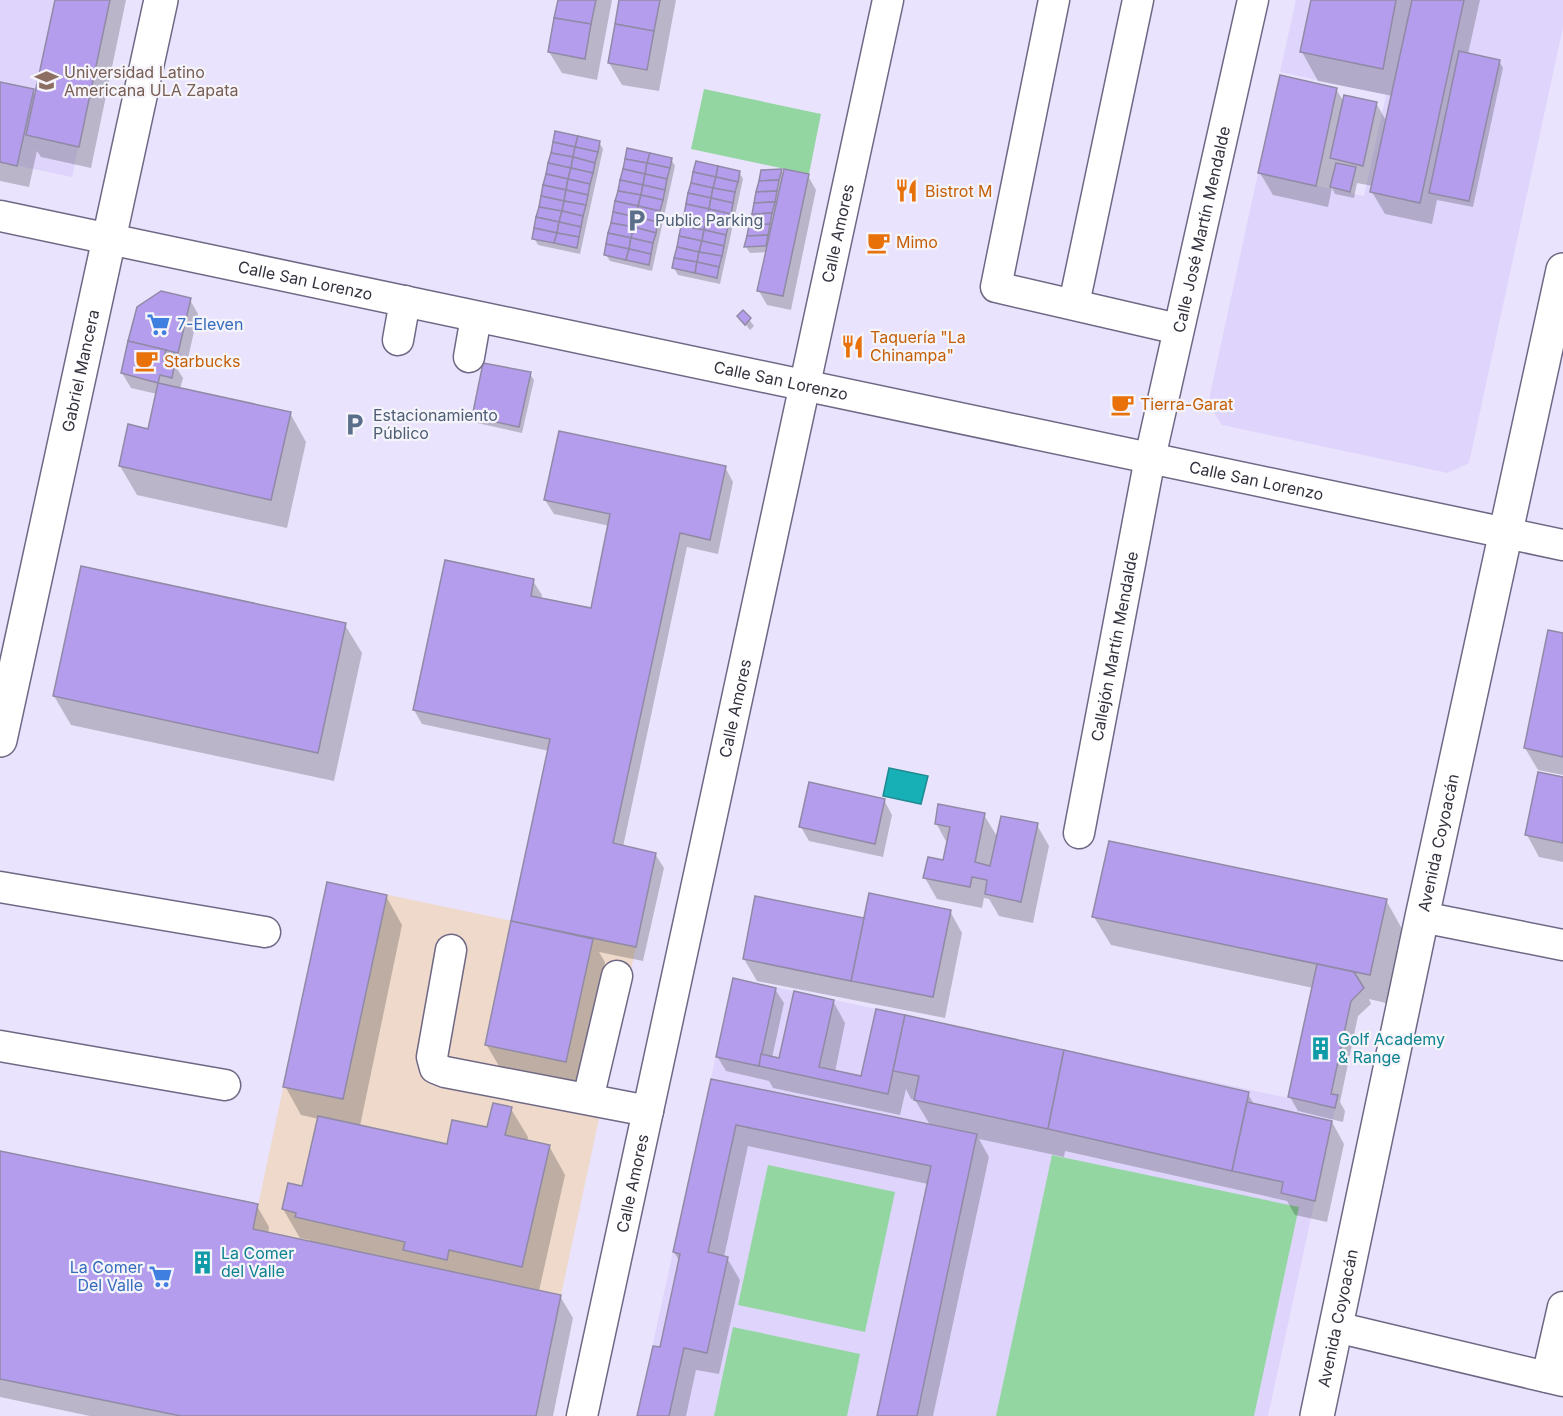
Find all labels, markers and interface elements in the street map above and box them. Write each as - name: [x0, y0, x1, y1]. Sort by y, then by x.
- place label: Universidad Latino Americana ULA Zapata: [64, 62, 239, 100]
- school or university icon: Universidad Latino Americana ULA Zapata: [33, 68, 59, 94]
- street label: Calle José Martín Mendalde: [1169, 124, 1234, 335]
- restaurant icon: Bistrot M: [894, 178, 920, 204]
- place label: Bistrot M: [925, 181, 993, 201]
- street label: Calle Amores: [817, 182, 858, 285]
- parking icon: Public Parking: [624, 207, 650, 233]
- place label: Public Parking: [655, 210, 763, 230]
- cafe icon: Mimo: [865, 229, 891, 255]
- place label: Mimo: [896, 232, 938, 252]
- street label: Calle San Lorenzo: [236, 256, 374, 304]
- street label: Gabriel Mancera: [57, 307, 103, 434]
- supermarket icon: 7-Eleven: [146, 311, 172, 337]
- place label: 7-Eleven: [177, 314, 243, 334]
- place label: Taquería "La Chinampa": [870, 327, 966, 365]
- restaurant icon: Taquería "La Chinampa": [839, 333, 865, 359]
- cafe icon: Starbucks: [133, 348, 159, 374]
- place label: Starbucks: [164, 351, 240, 371]
- street label: Calle San Lorenzo: [712, 356, 850, 404]
- cafe icon: Tierra-Garat: [1109, 391, 1135, 417]
- place label: Tierra-Garat: [1140, 394, 1233, 414]
- place label: Estacionamiento Público: [373, 405, 498, 443]
- parking icon: Estacionamiento Público: [342, 411, 368, 437]
- street label: Calle San Lorenzo: [1187, 457, 1325, 504]
- street label: Callejón Martín Mendalde: [1087, 550, 1142, 743]
- street label: Calle Amores: [715, 657, 755, 760]
- street label: Avenida Coyoacán: [1413, 772, 1463, 914]
- place label: Golf Academy & Range: [1338, 1029, 1445, 1067]
- building icon: Golf Academy & Range: [1307, 1035, 1333, 1061]
- street label: Calle Amores: [612, 1132, 653, 1235]
- place label: La Comer del Valle: [221, 1243, 294, 1281]
- street label: Avenida Coyoacán: [1313, 1247, 1362, 1389]
- building icon: La Comer del Valle: [190, 1249, 216, 1275]
- place label: La Comer Del Valle: [70, 1257, 143, 1295]
- supermarket icon: La Comer Del Valle: [148, 1263, 174, 1289]

